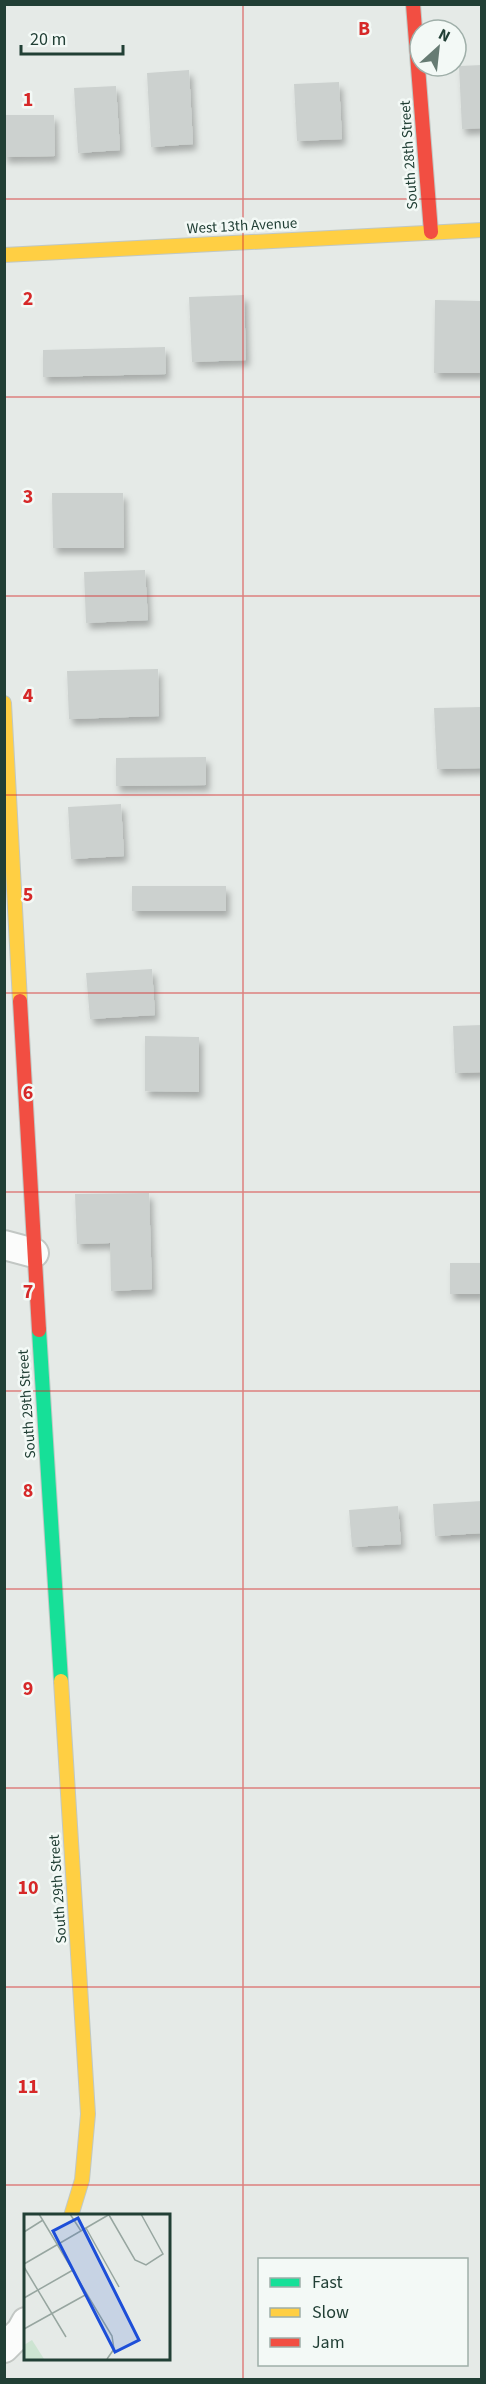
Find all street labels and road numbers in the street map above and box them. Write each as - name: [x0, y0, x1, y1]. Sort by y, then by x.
- street label: South 28th Street: [395, 100, 423, 210]
- street label: West 13th Avenue: [186, 213, 298, 239]
- street label: South 29th Street: [13, 1349, 41, 1459]
- street label: South 29th Street: [44, 1834, 72, 1944]

